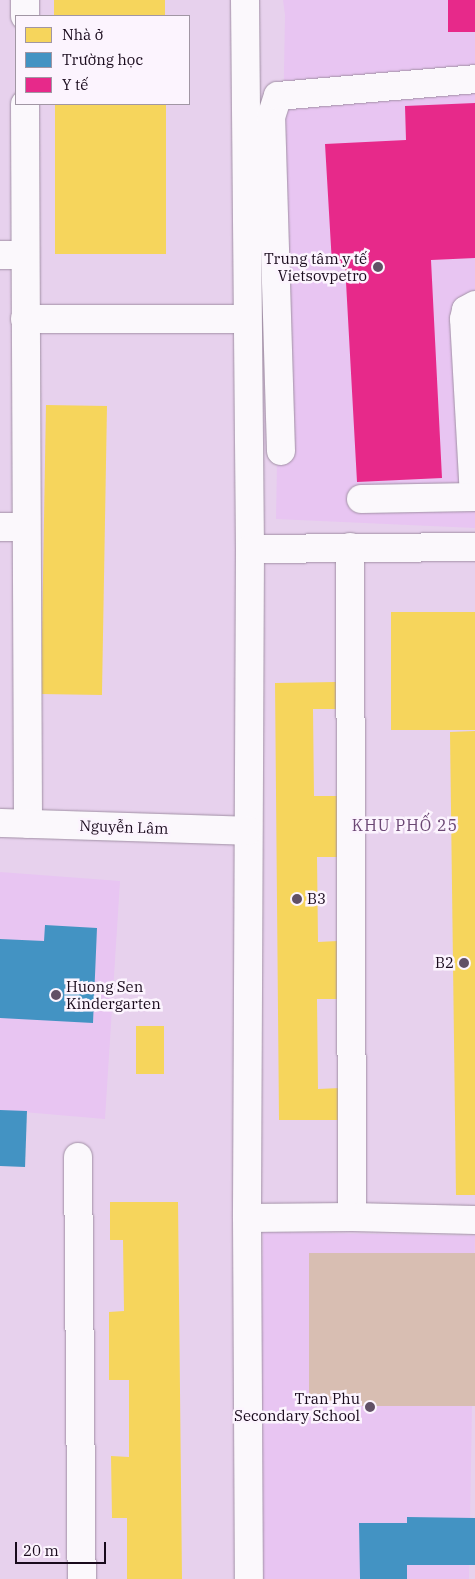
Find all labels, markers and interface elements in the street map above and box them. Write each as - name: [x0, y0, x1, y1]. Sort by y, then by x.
- legend: [15, 15, 190, 105]
- text: Nhà ở: [62, 25, 103, 44]
- text: Trường học: [62, 50, 143, 69]
- text: Y tế: [62, 75, 88, 94]
- place label: Trung tâm y tế Vietsovpetro: [264, 249, 367, 284]
- marker: Trung tâm y tế Vietsovpetro: [371, 260, 385, 274]
- district label: KHU PHỐ 25: [351, 815, 459, 835]
- street label: Nguyễn Lâm: [79, 816, 169, 838]
- place label: B3: [307, 890, 326, 908]
- marker: B3: [291, 893, 303, 905]
- place label: B2: [435, 954, 454, 972]
- marker: B2: [458, 957, 470, 969]
- place label: Huong Sen Kindergarten: [66, 977, 161, 1012]
- marker: Huong Sen Kindergarten: [50, 989, 62, 1001]
- place label: Tran Phu Secondary School: [234, 1389, 360, 1424]
- marker: Tran Phu Secondary School: [364, 1401, 376, 1413]
- scale bar: [18, 1532, 109, 1564]
- text: 20 m: [23, 1541, 59, 1560]

